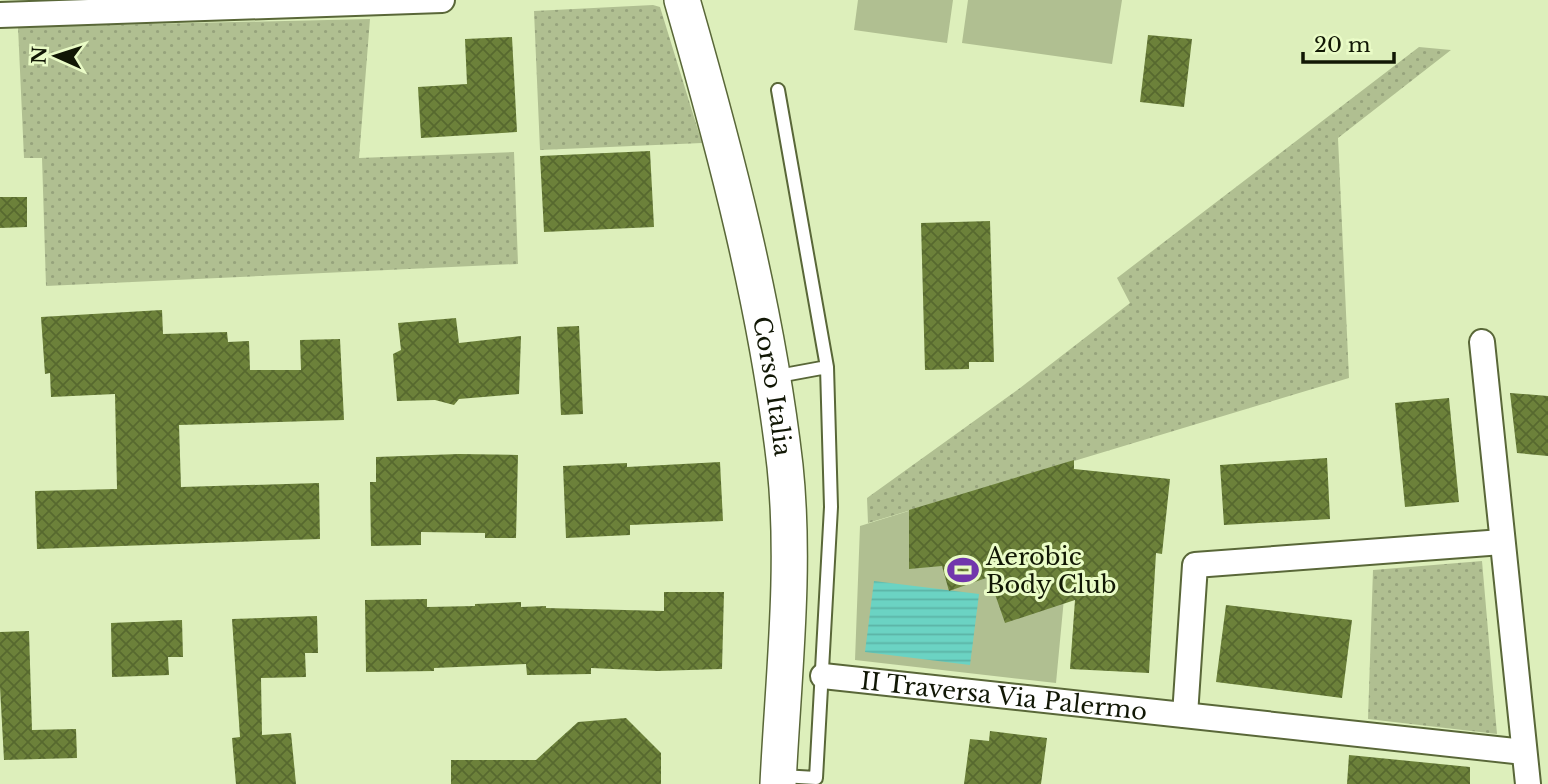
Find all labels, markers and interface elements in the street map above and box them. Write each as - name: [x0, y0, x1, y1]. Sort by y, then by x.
- north arrow: [21, 21, 91, 91]
- scale bar: [1303, 21, 1394, 65]
- text: 20 m: [1314, 32, 1371, 58]
- text: N: [28, 45, 51, 65]
- street label: Corso Italia: [747, 314, 798, 458]
- place label: Aerobic Body Club: [985, 542, 1116, 599]
- sports icon: Aerobic Body Club: [946, 553, 980, 587]
- street label: II Traversa Via Palermo: [859, 666, 1149, 726]

